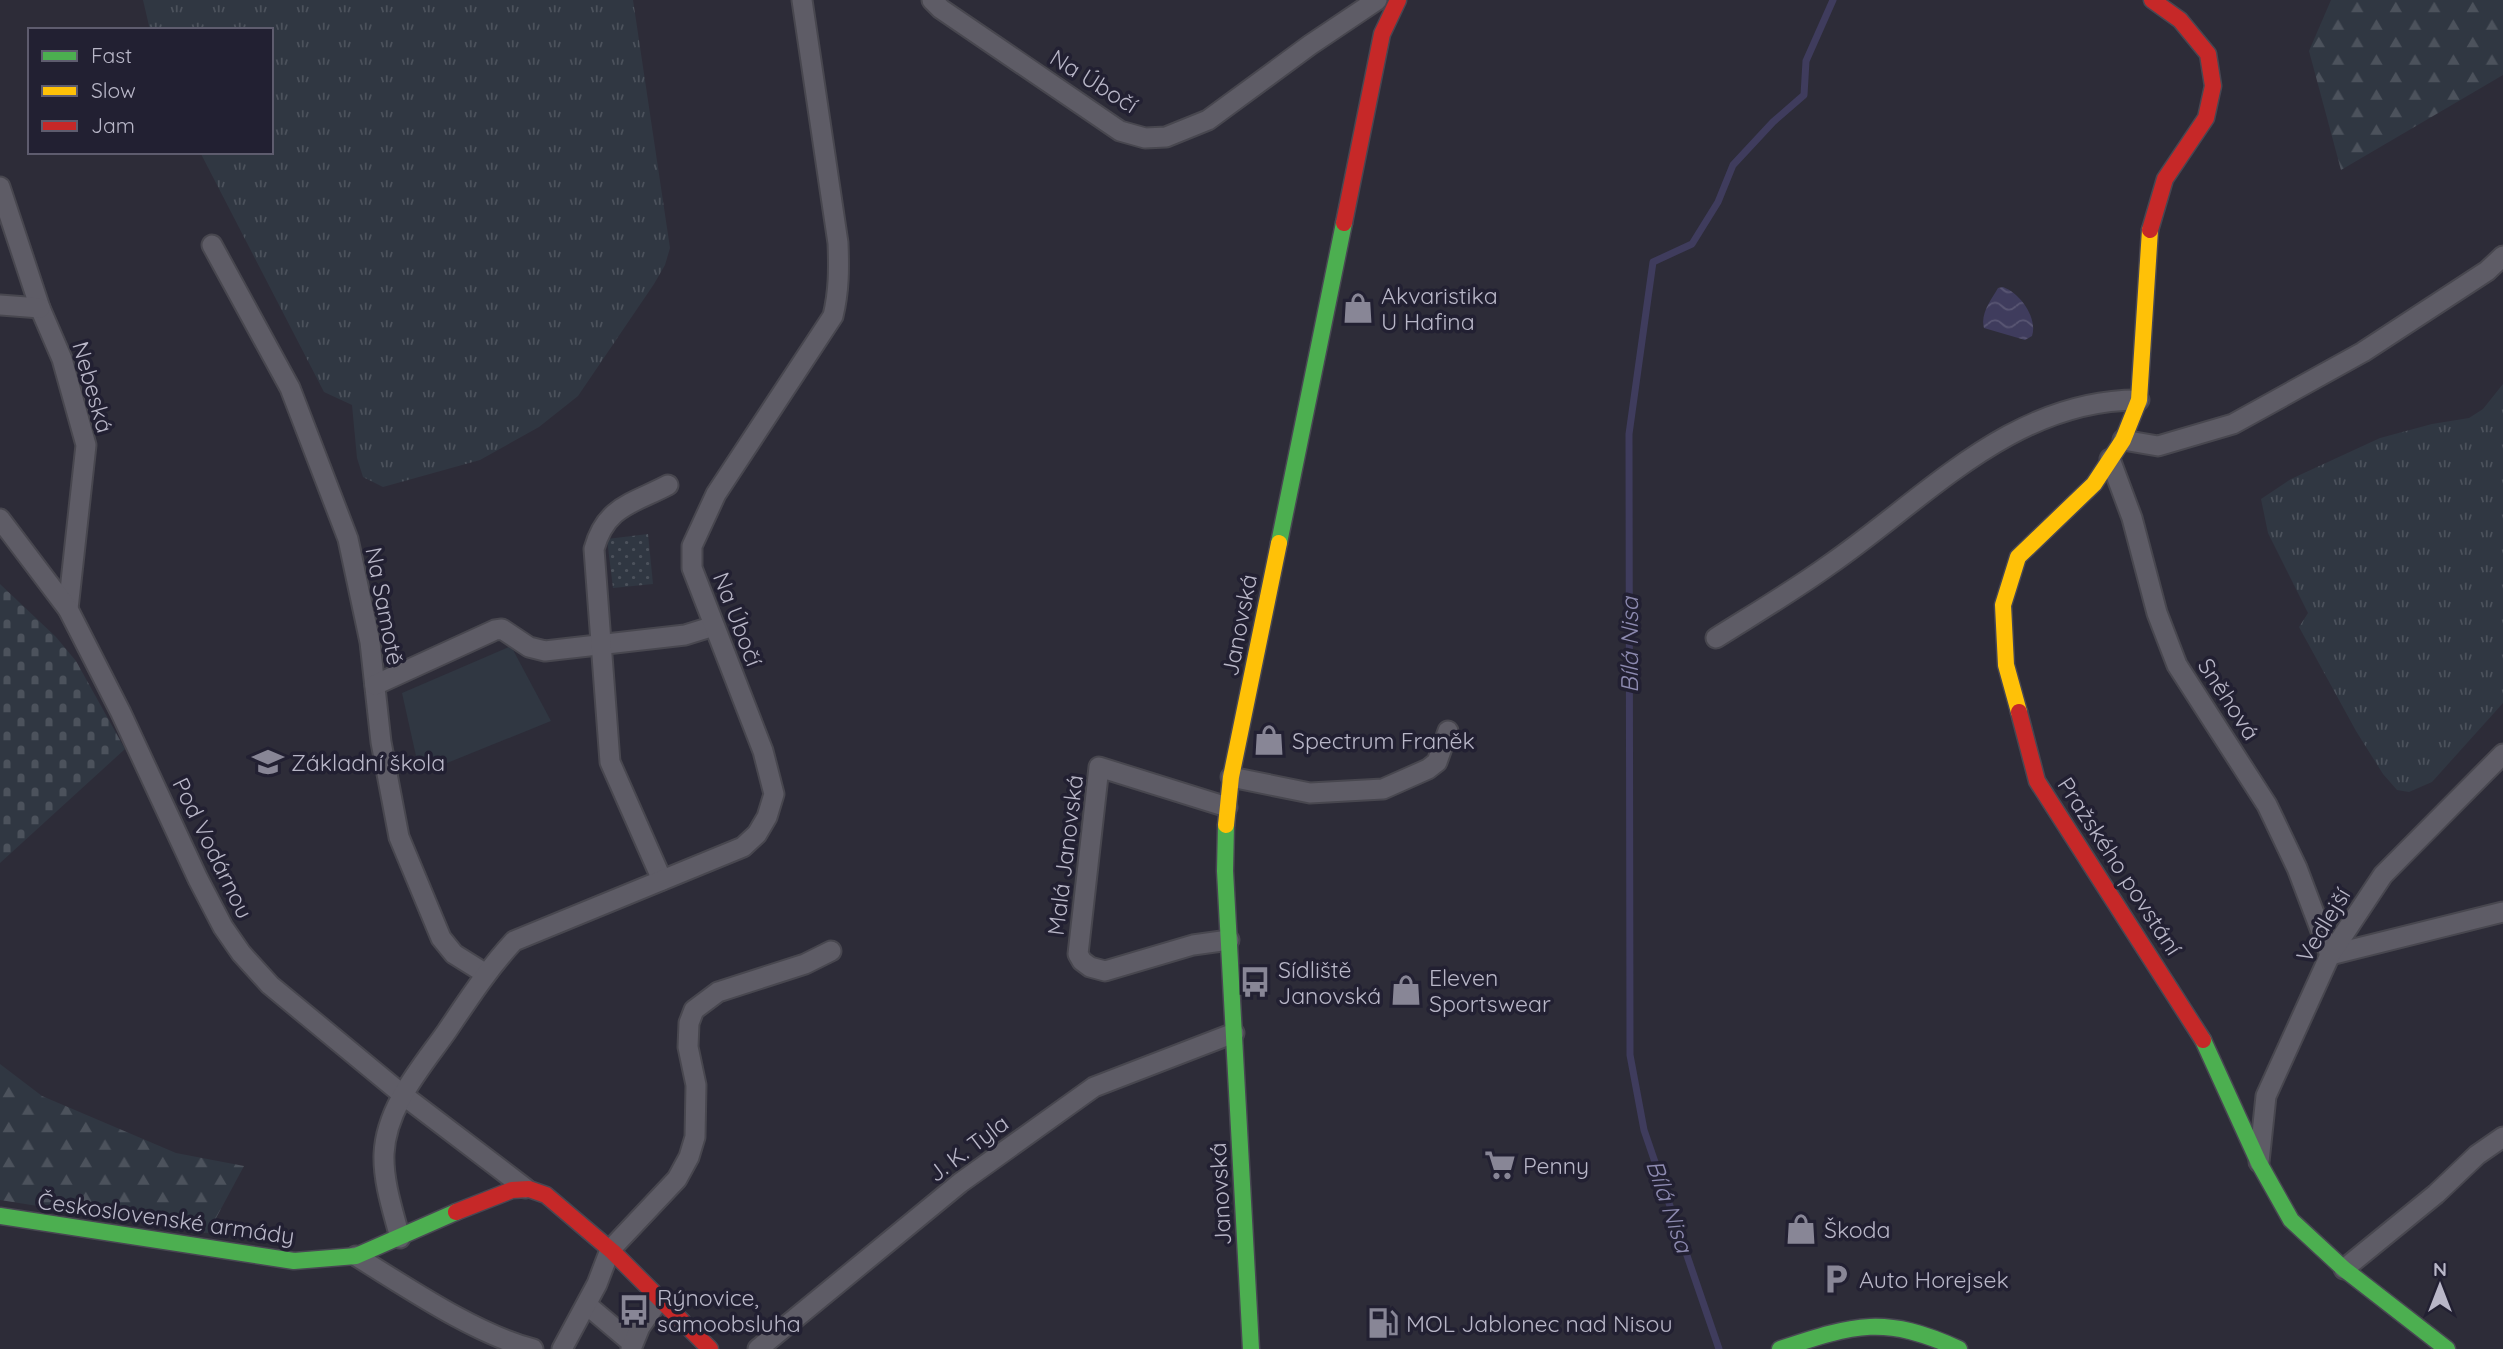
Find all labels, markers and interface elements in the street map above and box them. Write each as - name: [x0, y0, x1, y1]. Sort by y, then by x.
- legend: [28, 28, 273, 154]
- text: Fast: [91, 42, 132, 68]
- street label: Na Úbočí: [1045, 43, 1143, 119]
- text: Slow: [91, 77, 136, 103]
- text: Jam: [91, 112, 135, 138]
- place label: Akvaristika U Hafina: [1381, 281, 1498, 336]
- shop icon: Akvaristika U Hafina: [1341, 291, 1375, 325]
- street label: Nebeská: [66, 338, 120, 436]
- street label: Na Samotě: [359, 545, 411, 667]
- street label: Na Úbočí: [707, 568, 769, 670]
- street label: Janovská: [1215, 572, 1263, 678]
- water label: Bílá Nisa: [1614, 596, 1644, 693]
- street label: Sněhová: [2192, 652, 2266, 746]
- shop icon: Spectrum Franěk: [1252, 723, 1286, 757]
- place label: Spectrum Franěk: [1292, 726, 1475, 755]
- school or university icon: Základní škola: [251, 745, 285, 779]
- place label: Základní škola: [291, 748, 445, 777]
- street label: Pražského povstání: [2052, 771, 2188, 961]
- street label: Pod Vodárnou: [166, 773, 260, 923]
- street label: Malá Janovská: [1041, 773, 1089, 937]
- street label: Vedlejší: [2290, 882, 2356, 967]
- place label: Sídliště Janovská: [1278, 955, 1381, 1010]
- place label: Eleven Sportswear: [1429, 963, 1551, 1018]
- bus stop icon: Sídliště Janovská: [1238, 965, 1272, 999]
- shop icon: Eleven Sportswear: [1389, 973, 1423, 1007]
- street label: J. K. Tyla: [922, 1108, 1014, 1188]
- street label: Janovská: [1203, 1142, 1237, 1246]
- supermarket icon: Penny: [1483, 1148, 1517, 1182]
- place label: Penny: [1523, 1151, 1589, 1180]
- water label: Bílá Nisa: [1640, 1156, 1700, 1258]
- street label: Československé armády: [36, 1186, 296, 1250]
- shop icon: Škoda: [1784, 1212, 1818, 1246]
- place label: Škoda: [1824, 1215, 1891, 1244]
- north arrow: [2405, 1251, 2475, 1321]
- text: N: [2433, 1257, 2447, 1281]
- parking icon: Auto Horejsek: [1819, 1262, 1853, 1296]
- place label: Auto Horejsek: [1859, 1265, 2009, 1294]
- place label: Rýnovice, samoobsluha: [657, 1283, 801, 1338]
- bus stop icon: Rýnovice, samoobsluha: [617, 1293, 651, 1327]
- fuel station icon: MOL Jablonec nad Nisou: [1366, 1306, 1400, 1340]
- place label: MOL Jablonec nad Nisou: [1406, 1309, 1673, 1338]

